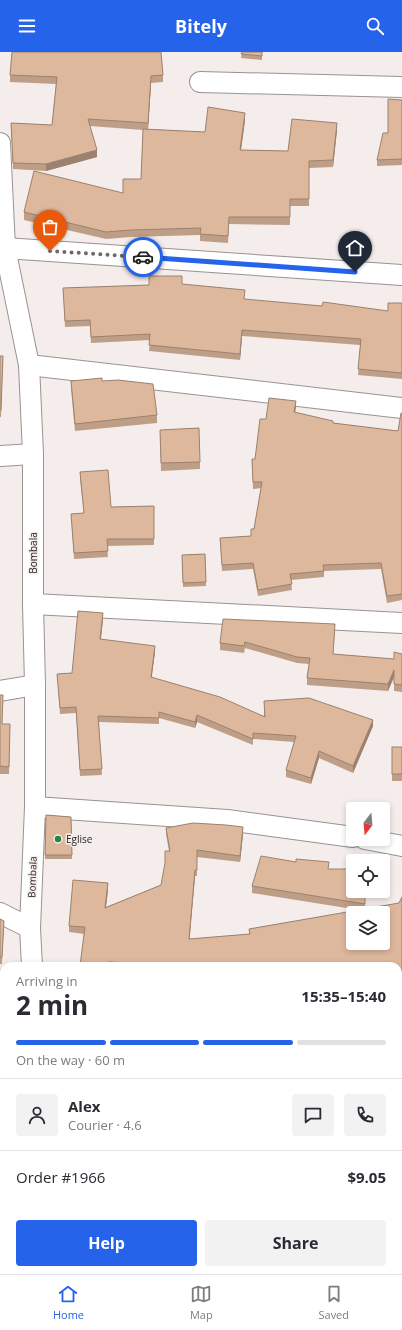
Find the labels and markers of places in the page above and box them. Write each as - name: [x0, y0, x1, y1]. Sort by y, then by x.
- pin: [33, 210, 67, 251]
- pin: [338, 231, 372, 272]
- place label: Eglise: [66, 832, 93, 846]
- marker: Eglise: [53, 834, 63, 844]

